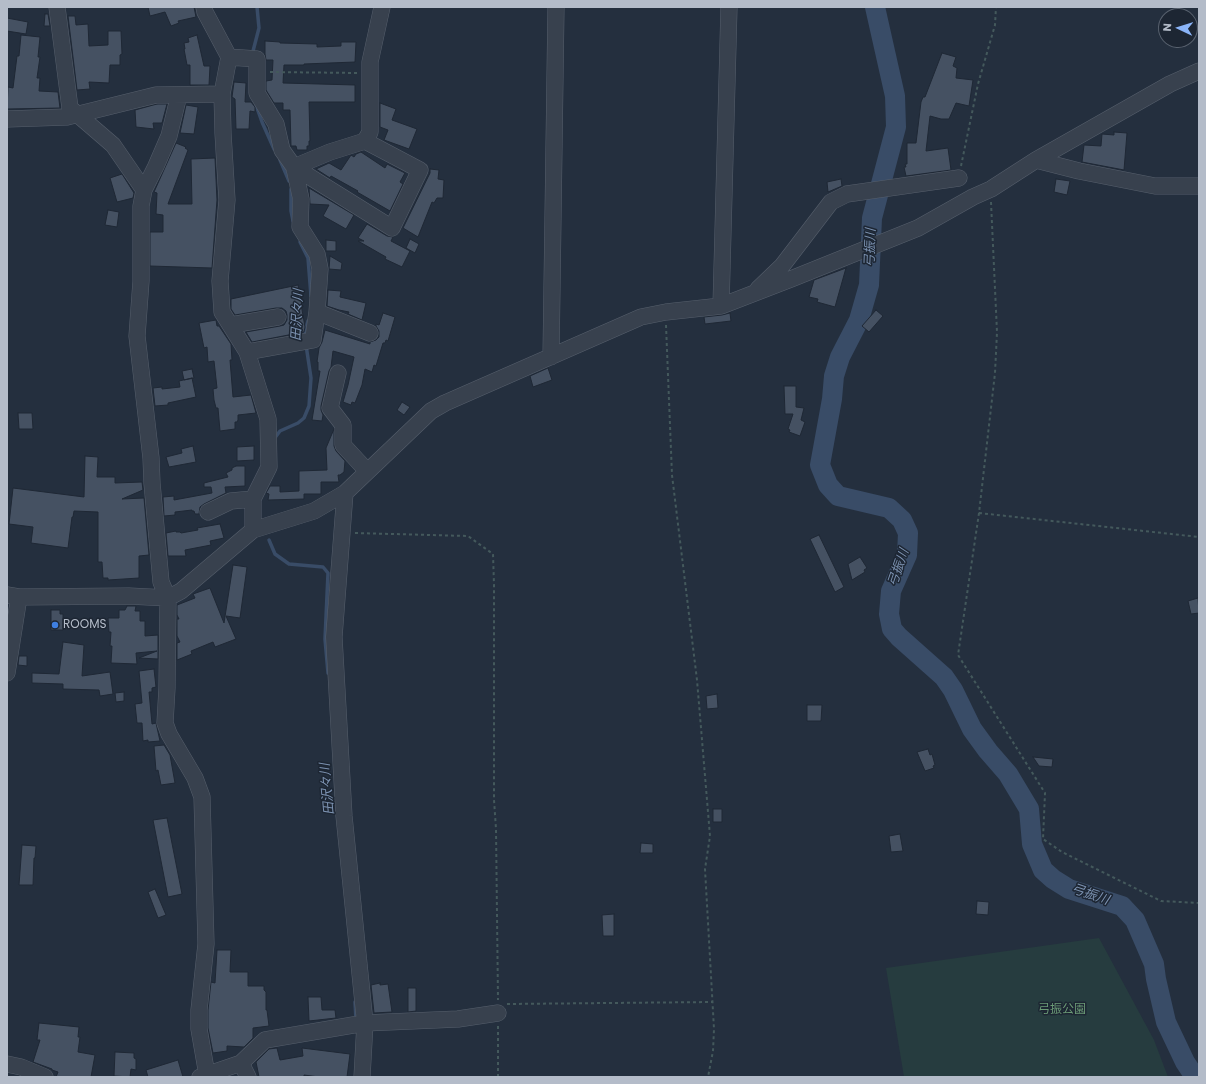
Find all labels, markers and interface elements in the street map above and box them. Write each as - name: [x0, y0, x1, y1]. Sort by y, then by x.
- north arrow: [1158, 8, 1198, 48]
- text: N: [1159, 23, 1175, 32]
- water label: 弓振川: [863, 228, 879, 268]
- water label: 田沢々川: [289, 289, 307, 341]
- water label: 弓振川: [885, 547, 913, 589]
- place label: ROOMS: [63, 618, 107, 632]
- marker: ROOMS: [50, 620, 60, 630]
- water label: 田沢々川: [318, 762, 338, 816]
- water label: 弓振川: [1069, 881, 1111, 909]
- park label: 弓振公園: [1038, 1003, 1086, 1017]

